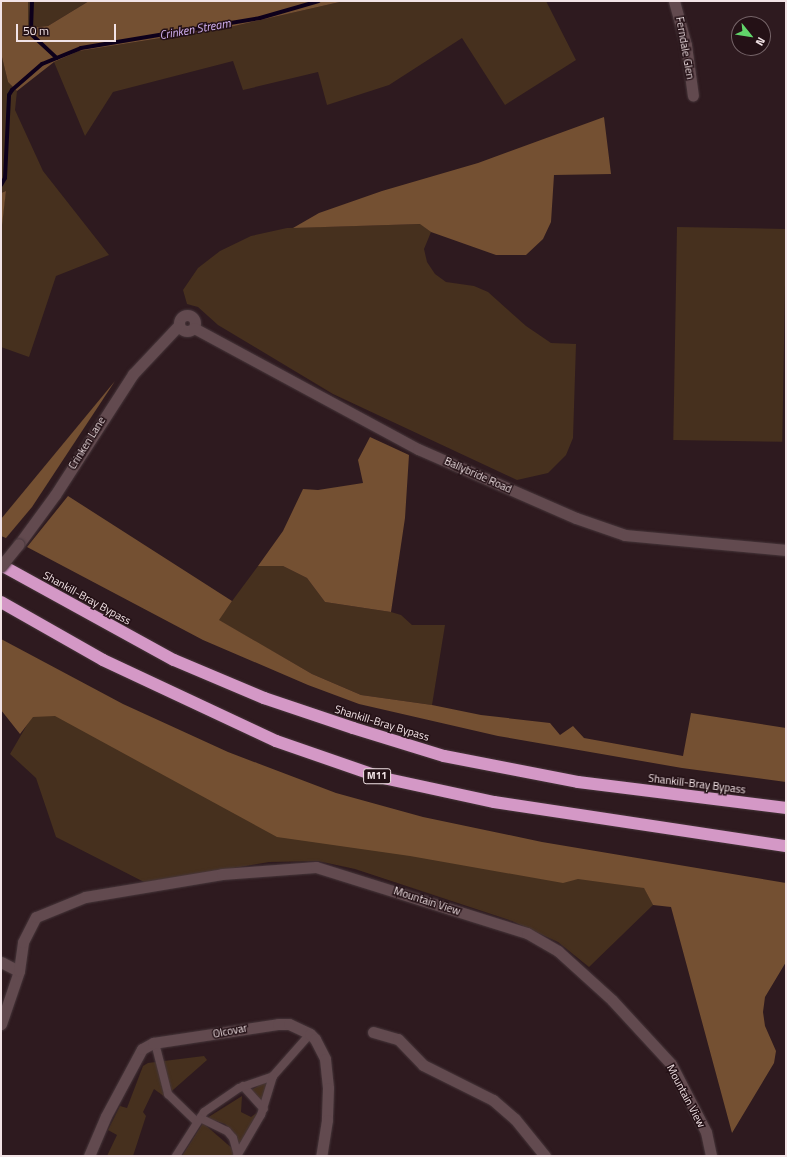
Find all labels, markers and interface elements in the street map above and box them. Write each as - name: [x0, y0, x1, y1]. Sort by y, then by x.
- scale bar: [18, 16, 118, 42]
- water label: Crinken Stream: [158, 16, 232, 42]
- street label: Ferndale Glen: [673, 16, 697, 80]
- north arrow: [731, 16, 771, 56]
- text: 50 m: [23, 21, 49, 40]
- text: N: [752, 34, 769, 49]
- street label: Crinken Lane: [66, 414, 108, 472]
- street label: Ballybride Road: [442, 454, 514, 496]
- street label: Shankill-Bray Bypass: [41, 568, 133, 628]
- street label: Shankill-Bray Bypass: [333, 702, 431, 744]
- road number: M11: [363, 768, 391, 784]
- street label: Shankill-Bray Bypass: [647, 771, 747, 797]
- street label: Mountain View: [392, 884, 462, 918]
- street label: Olcovar: [212, 1021, 248, 1041]
- street label: Mountain View: [664, 1062, 708, 1130]

